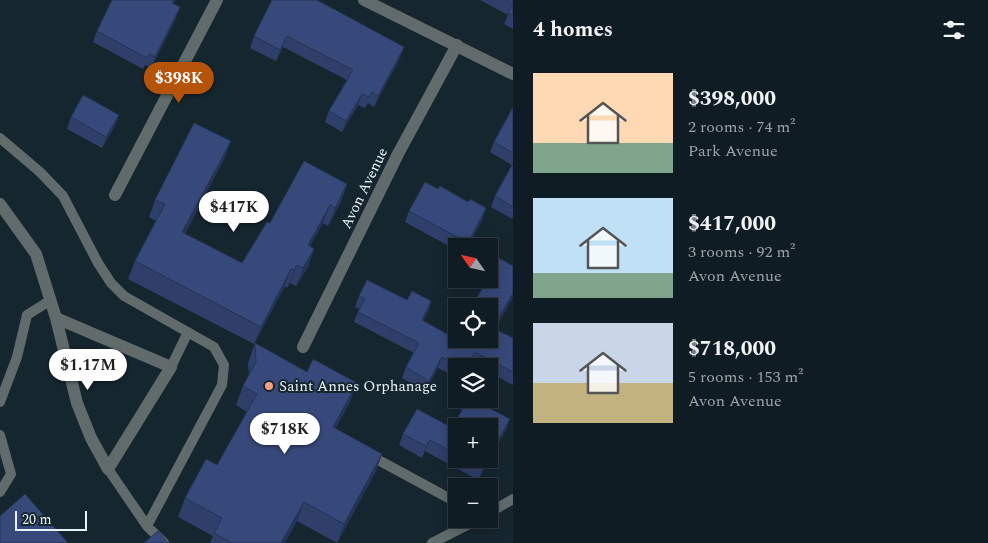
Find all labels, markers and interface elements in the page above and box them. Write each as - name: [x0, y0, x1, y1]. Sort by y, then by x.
- text: 4 homes: [533, 14, 613, 46]
- icon: filters: [940, 16, 968, 44]
- pin: $398K: [144, 62, 214, 104]
- text: $398K: [155, 66, 203, 90]
- text: $398,000: [688, 83, 776, 115]
- icon: home: [573, 93, 633, 153]
- text: 2 rooms · 74 m²: [688, 115, 795, 139]
- text: Park Avenue: [688, 139, 778, 163]
- street label: Avon Avenue: [335, 144, 394, 233]
- pin: $417K: [199, 190, 269, 233]
- text: $417K: [210, 195, 258, 219]
- text: $417,000: [688, 208, 776, 240]
- icon: home: [573, 218, 633, 278]
- north arrow: [448, 238, 498, 288]
- map controls: [448, 238, 498, 528]
- text: 3 rooms · 92 m²: [688, 240, 795, 264]
- text: Avon Avenue: [688, 264, 782, 288]
- button: locate: [448, 298, 498, 348]
- text: $718,000: [688, 333, 776, 365]
- icon: home: [573, 343, 633, 403]
- pin: $1.17M: [47, 348, 129, 391]
- text: $1.17M: [60, 353, 116, 377]
- button: layers: [448, 358, 498, 408]
- text: 5 rooms · 153 m²: [688, 365, 803, 389]
- place label: Saint Annes Orphanage: [279, 375, 437, 398]
- marker: Saint Annes Orphanage: [263, 380, 275, 392]
- text: Avon Avenue: [688, 389, 782, 413]
- pin: $718K: [250, 412, 320, 455]
- text: $718K: [261, 417, 309, 441]
- button: +: [448, 418, 498, 468]
- button: −: [448, 478, 498, 528]
- scale bar: [15, 508, 88, 531]
- text: 20 m: [22, 509, 52, 530]

